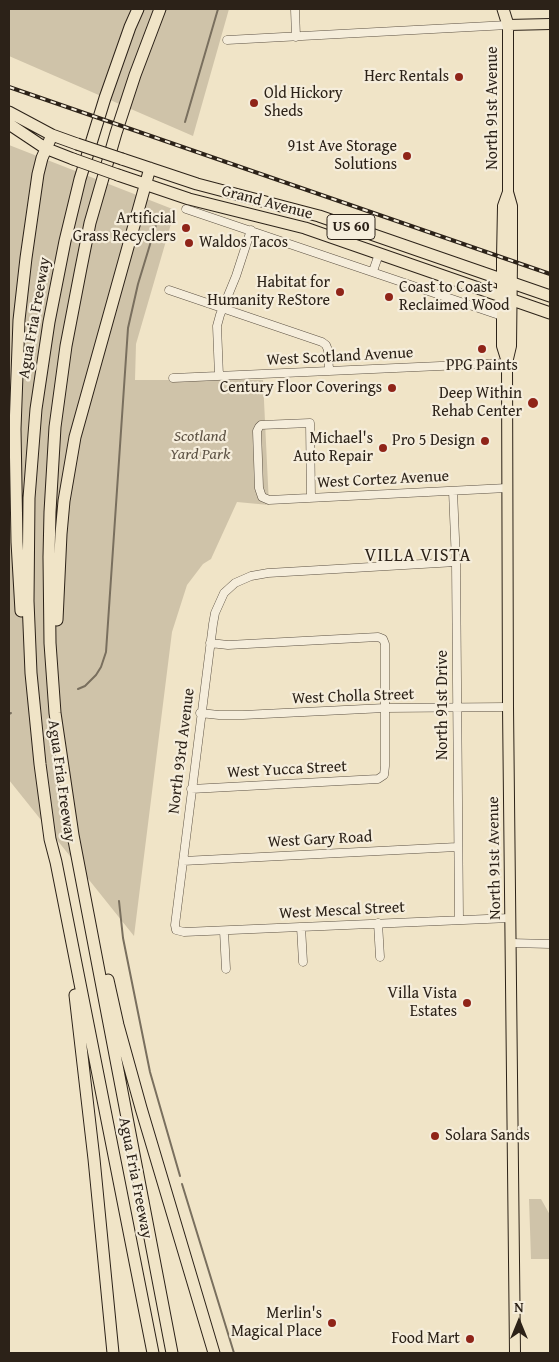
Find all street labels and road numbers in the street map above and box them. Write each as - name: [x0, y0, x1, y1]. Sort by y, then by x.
- street label: North 91st Avenue: [483, 46, 503, 170]
- street label: Grand Avenue: [219, 182, 315, 224]
- road number: US 60: [327, 214, 375, 240]
- street label: Agua Fria Freeway: [15, 256, 55, 380]
- street label: West Scotland Avenue: [266, 344, 414, 370]
- street label: West Cortez Avenue: [316, 467, 450, 493]
- street label: North 91st Drive: [433, 650, 453, 760]
- street label: West Cholla Street: [292, 685, 414, 709]
- street label: North 93rd Avenue: [165, 687, 199, 815]
- street label: Agua Fria Freeway: [43, 719, 79, 843]
- street label: West Yucca Street: [227, 757, 347, 783]
- street label: North 91st Avenue: [484, 796, 506, 920]
- street label: West Gary Road: [267, 828, 373, 852]
- street label: West Mescal Street: [279, 898, 405, 924]
- street label: Agua Fria Freeway: [114, 1116, 156, 1240]

